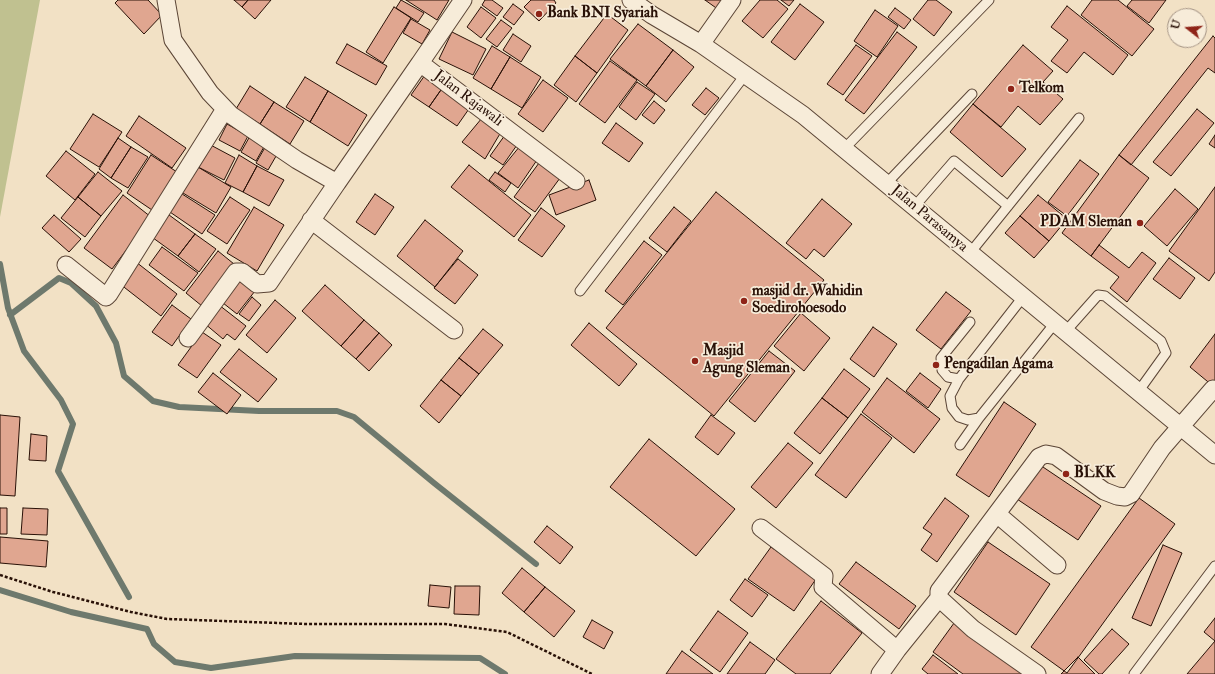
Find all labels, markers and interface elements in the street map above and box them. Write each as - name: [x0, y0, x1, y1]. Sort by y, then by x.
- place label: Bank BNI Syariah: [547, 5, 658, 23]
- north arrow: [1167, 8, 1207, 48]
- marker: Bank BNI Syariah: [534, 9, 544, 19]
- text: U: [1168, 18, 1184, 31]
- street label: Jalan Rajawali: [430, 67, 506, 131]
- place label: Telkom: [1019, 80, 1064, 98]
- marker: Telkom: [1006, 84, 1016, 94]
- street label: Jalan Parasamya: [887, 182, 971, 256]
- place label: PDAM Sleman: [1040, 214, 1132, 232]
- marker: PDAM Sleman: [1135, 218, 1145, 228]
- place label: masjid dr. Wahidin Soedirohoesodo: [752, 283, 863, 318]
- marker: masjid dr. Wahidin Soedirohoesodo: [739, 296, 749, 306]
- place label: Masjid Agung Sleman: [703, 343, 790, 378]
- marker: Masjid Agung Sleman: [690, 356, 700, 366]
- place label: Pengadilan Agama: [944, 356, 1053, 374]
- marker: Pengadilan Agama: [931, 360, 941, 370]
- place label: BLKK: [1074, 465, 1116, 483]
- marker: BLKK: [1061, 469, 1071, 479]

